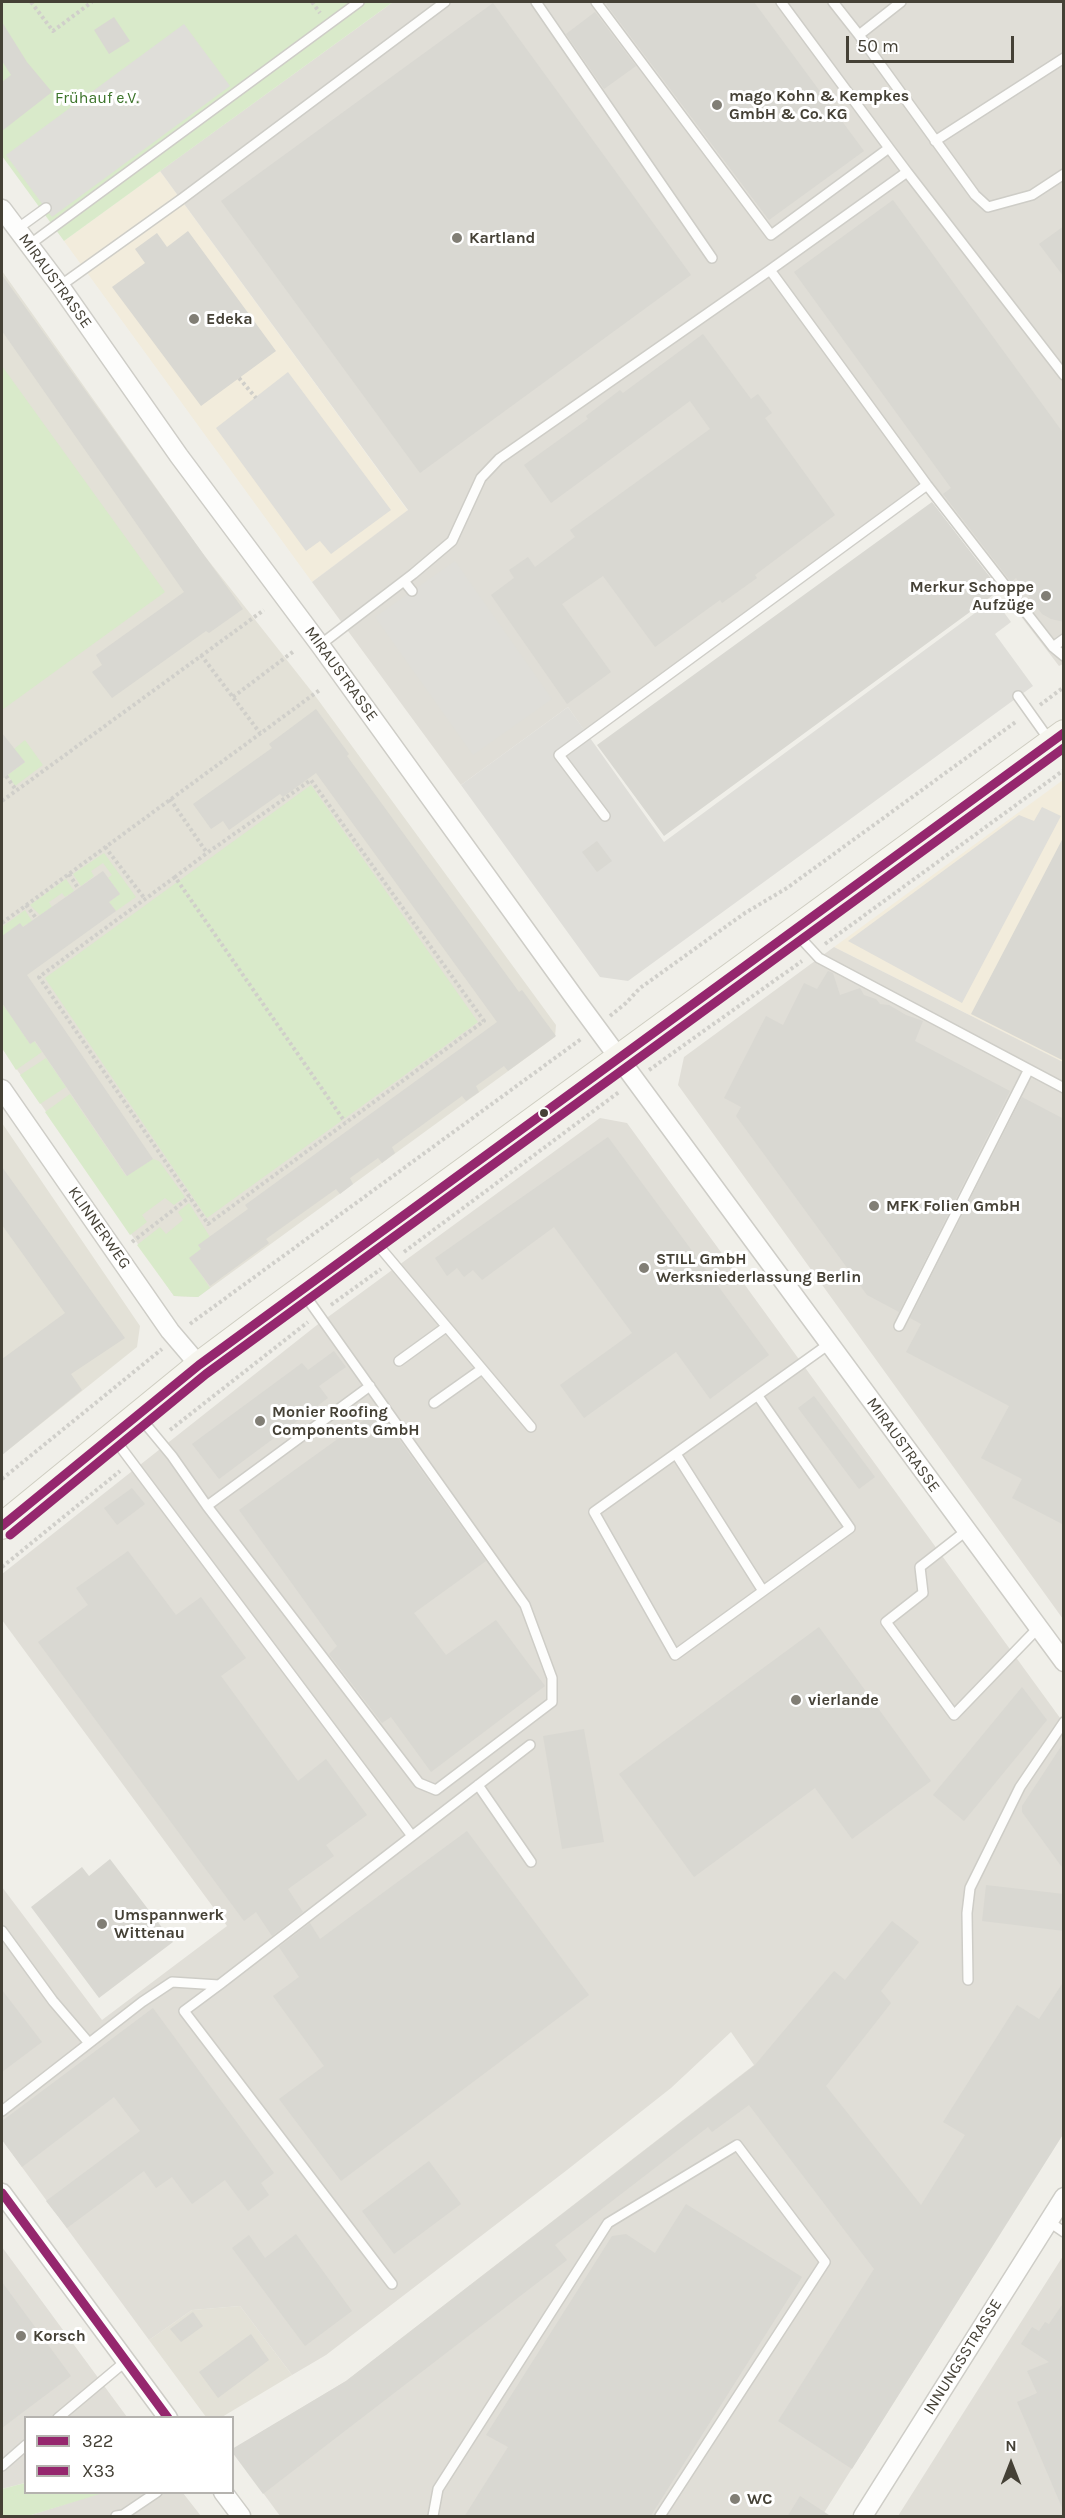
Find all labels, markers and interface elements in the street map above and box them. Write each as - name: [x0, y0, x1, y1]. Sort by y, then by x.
- scale bar: [849, 24, 1017, 62]
- text: 50 m: [857, 35, 899, 57]
- place label: mago Kohn & Kempkes GmbH & Co. KG: [729, 86, 909, 124]
- park label: Frühauf e.V.: [55, 88, 139, 108]
- marker: mago Kohn & Kempkes GmbH & Co. KG: [710, 98, 724, 112]
- place label: Kartland: [469, 228, 535, 248]
- street label: MIRAUSTRASSE: [14, 230, 96, 332]
- marker: Kartland: [450, 231, 464, 245]
- place label: Edeka: [206, 309, 253, 329]
- marker: Edeka: [187, 312, 201, 326]
- place label: Merkur Schoppe Aufzüge: [910, 577, 1034, 615]
- marker: Merkur Schoppe Aufzüge: [1039, 589, 1053, 603]
- street label: MIRAUSTRASSE: [300, 623, 382, 725]
- unlabelled marker: [538, 1107, 550, 1119]
- street label: KLINNERWEG: [64, 1183, 134, 1273]
- place label: MFK Folien GmbH: [886, 1196, 1020, 1216]
- marker: MFK Folien GmbH: [867, 1199, 881, 1213]
- place label: STILL GmbH Werksniederlassung Berlin: [656, 1249, 861, 1287]
- marker: STILL GmbH Werksniederlassung Berlin: [637, 1261, 651, 1275]
- street label: MIRAUSTRASSE: [862, 1394, 944, 1496]
- place label: Monier Roofing Components GmbH: [272, 1402, 420, 1440]
- marker: Monier Roofing Components GmbH: [253, 1414, 267, 1428]
- place label: vierlande: [808, 1690, 879, 1710]
- marker: vierlande: [789, 1693, 803, 1707]
- place label: Umspannwerk Wittenau: [114, 1905, 224, 1943]
- marker: Umspannwerk Wittenau: [95, 1917, 109, 1931]
- street label: INNUNGSSTRASSE: [920, 2296, 1006, 2418]
- place label: Korsch: [33, 2326, 86, 2346]
- marker: Korsch: [14, 2329, 28, 2343]
- legend: [24, 2416, 234, 2494]
- text: 322: [82, 2430, 114, 2452]
- north arrow: [981, 2434, 1041, 2494]
- text: N: [1005, 2436, 1017, 2455]
- text: X33: [82, 2460, 115, 2482]
- place label: WC: [747, 2489, 772, 2509]
- marker: WC: [728, 2492, 742, 2506]

